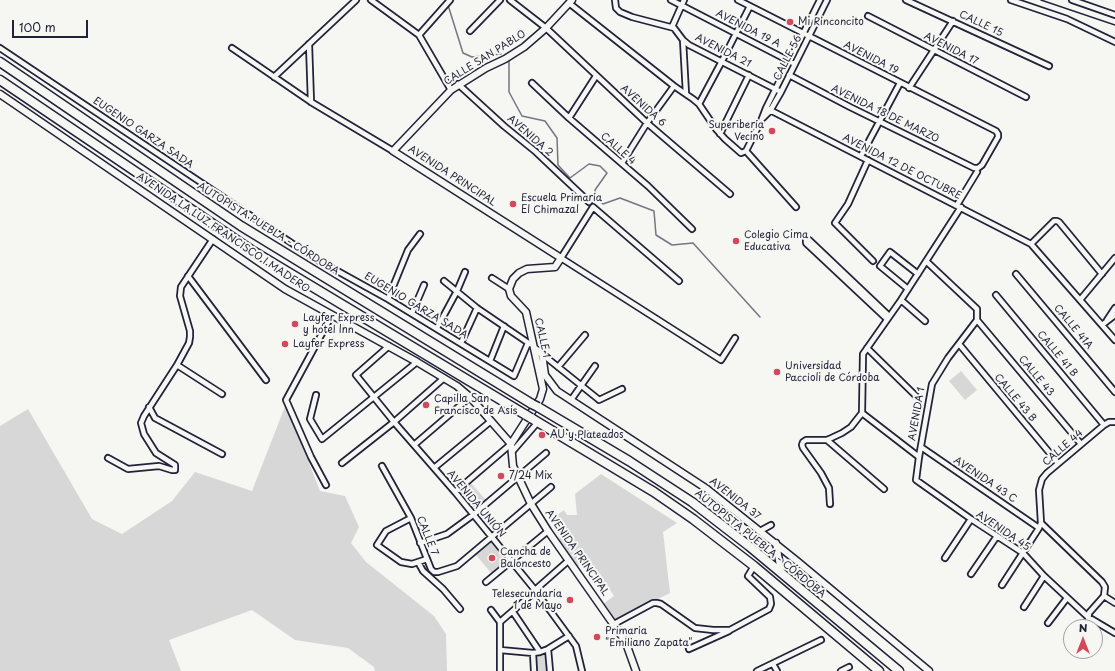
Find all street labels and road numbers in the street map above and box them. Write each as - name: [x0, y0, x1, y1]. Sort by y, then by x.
- street label: AVENIDA 19 A: [714, 8, 782, 50]
- street label: CALLE 15: [957, 9, 1005, 39]
- street label: CALLE SAN PABLO: [442, 28, 528, 88]
- street label: AVENIDA 17: [922, 30, 980, 68]
- street label: AVENIDA 21: [693, 32, 753, 70]
- street label: CALLE 56: [771, 33, 805, 83]
- street label: AVENIDA 19: [842, 39, 900, 77]
- street label: AVENIDA 6: [618, 83, 668, 129]
- street label: AVENIDA 18 DE MARZO: [829, 83, 941, 145]
- street label: EUGENIO GARZA SADA: [91, 95, 195, 171]
- street label: AVENIDA 2: [505, 113, 555, 159]
- street label: CALLE 4: [598, 130, 638, 168]
- street label: AVENIDA 12 DE OCTUBRE: [841, 132, 963, 202]
- street label: AVENIDA PRINCIPAL: [406, 143, 498, 209]
- street label: AVENIDA LA LUZ FRANCISCO I MADERO: [134, 170, 312, 296]
- street label: AUTOPISTA PUEBLA - CÓRDOBA: [195, 180, 341, 278]
- street label: EUGENIO GARZA SADA: [362, 270, 470, 342]
- street label: CALLE 41A: [1051, 302, 1095, 352]
- street label: CALLE 1: [532, 317, 552, 359]
- street label: CALLE 41 B: [1034, 329, 1080, 379]
- street label: CALLE 43: [1016, 353, 1056, 399]
- street label: CALLE 43 B: [991, 372, 1039, 424]
- street label: AVENIDA 1: [906, 386, 928, 442]
- street label: CALLE 44: [1040, 427, 1086, 469]
- street label: AVENIDA 43 C: [951, 454, 1019, 506]
- street label: AVENIDA UNIÓN: [444, 468, 508, 540]
- street label: AVENIDA 37: [707, 475, 763, 523]
- street label: AUTOPISTA PUEBLA - CÓRDOBA: [692, 487, 828, 601]
- street label: AVENIDA PRINCIPAL: [543, 508, 611, 598]
- street label: AVENIDA 45: [974, 509, 1032, 553]
- street label: CALLE 7: [414, 514, 440, 558]

